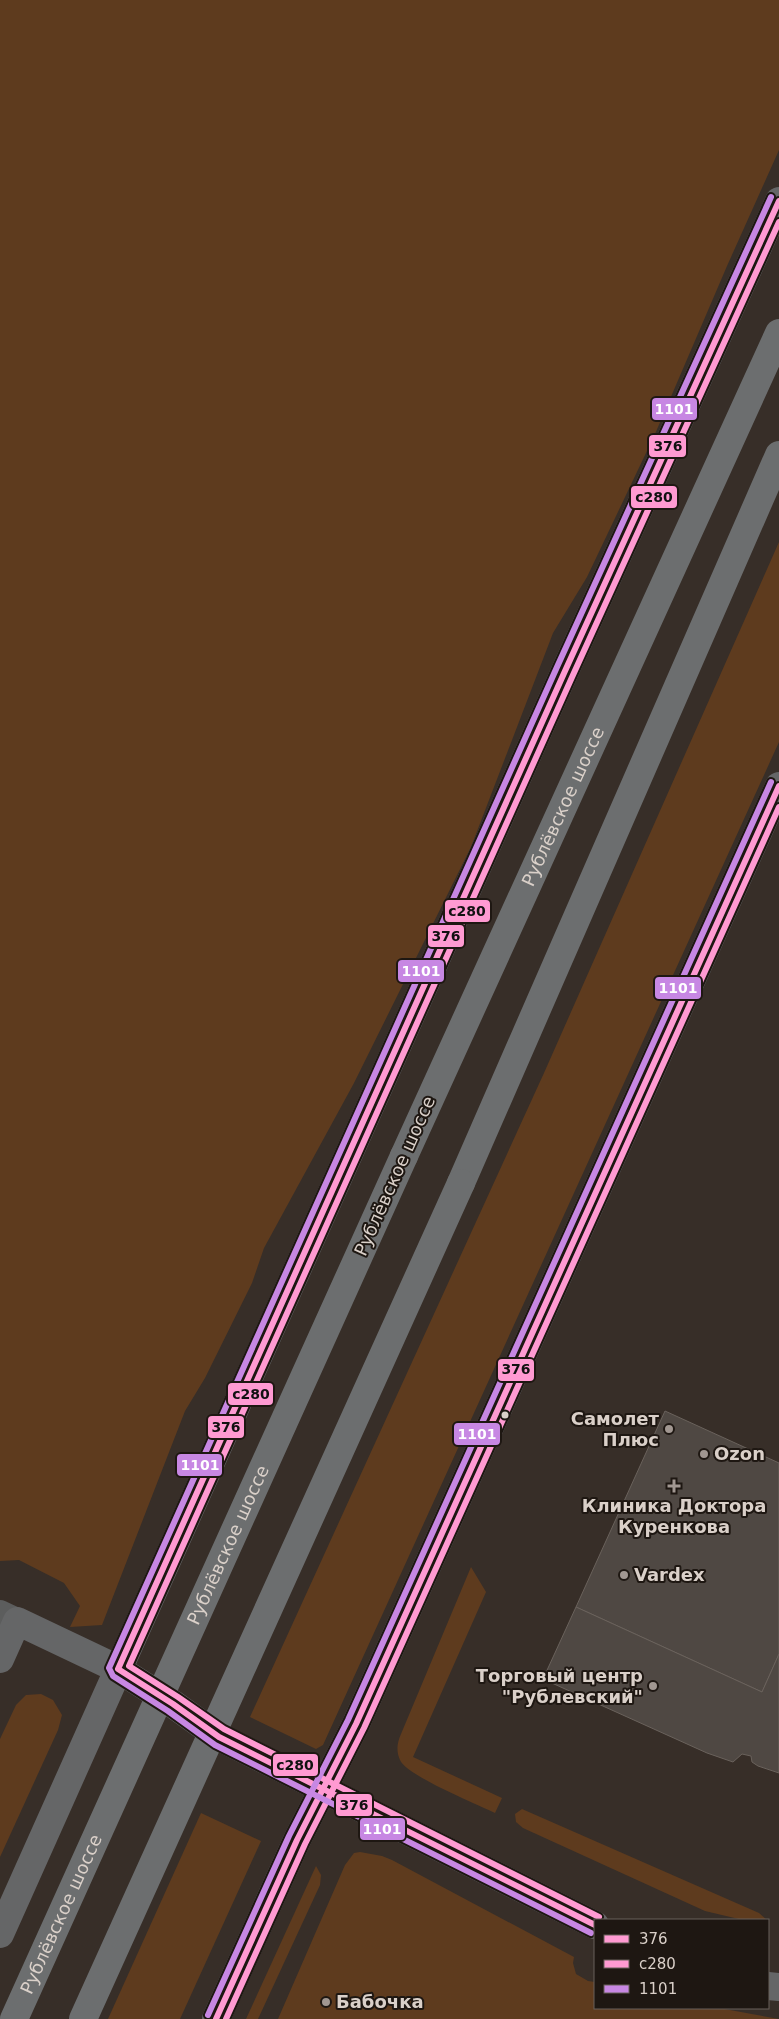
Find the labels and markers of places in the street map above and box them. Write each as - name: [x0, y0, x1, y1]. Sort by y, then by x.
- place label: Самолет Плюс: [571, 1408, 660, 1450]
- unlabelled marker: [500, 1410, 510, 1420]
- marker: Самолет Плюс: [663, 1423, 675, 1435]
- place label: Ozon: [714, 1443, 765, 1464]
- marker: Ozon: [698, 1448, 710, 1460]
- marker: Клиника Доктора Куренкова: [667, 1479, 681, 1493]
- place label: Клиника Доктора Куренкова: [582, 1495, 766, 1537]
- place label: Vardex: [634, 1564, 705, 1585]
- marker: Vardex: [618, 1569, 630, 1581]
- place label: Торговый центр "Рублевский": [476, 1665, 643, 1707]
- marker: Торговый центр "Рублевский": [647, 1680, 659, 1692]
- place label: Бабочка: [336, 1991, 424, 2012]
- marker: Бабочка: [320, 1996, 332, 2008]

